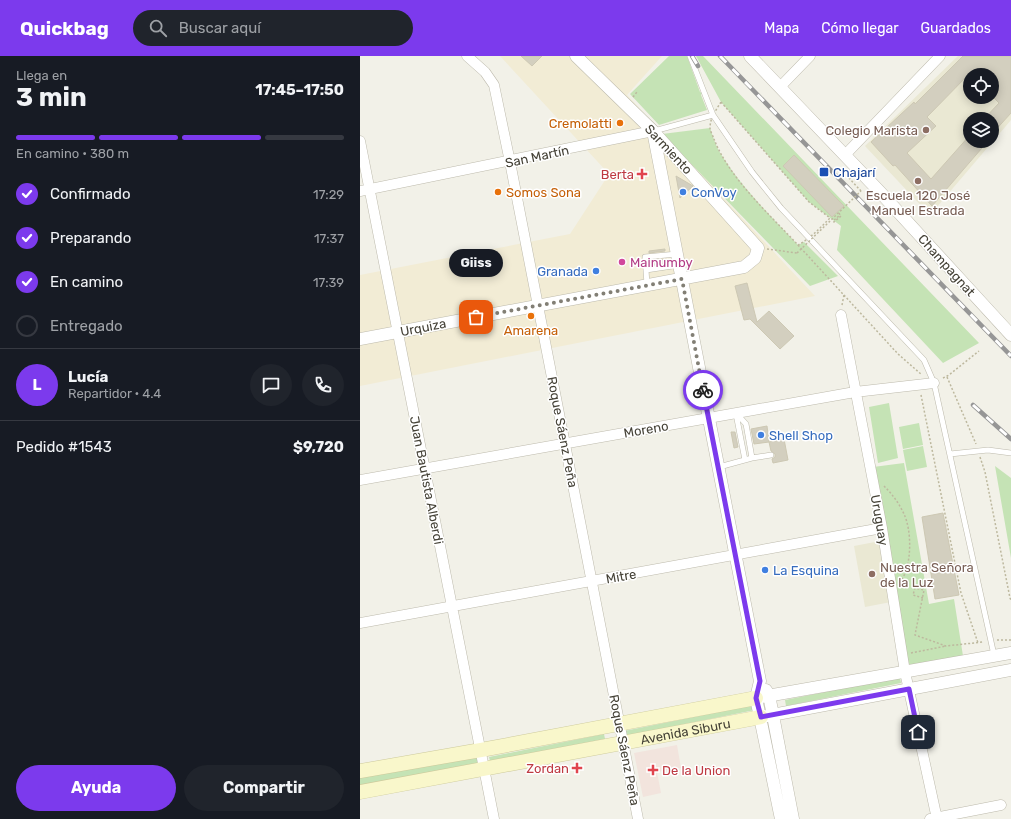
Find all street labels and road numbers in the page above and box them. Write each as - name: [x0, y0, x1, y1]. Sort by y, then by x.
- street label: Sarmiento: [642, 121, 695, 177]
- street label: San Martín: [504, 142, 570, 171]
- street label: Champagnat: [914, 231, 978, 300]
- street label: Urquiza: [399, 316, 447, 339]
- street label: Roque Sáenz Peña: [544, 375, 581, 489]
- street label: Juan Bautista Alberdi: [407, 415, 446, 546]
- street label: Moreno: [623, 418, 670, 441]
- street label: Uruguay: [867, 493, 891, 547]
- street label: Mitre: [605, 566, 637, 587]
- street label: Roque Sáenz Peña: [606, 693, 643, 807]
- street label: Avenida Siburu: [639, 716, 732, 747]

